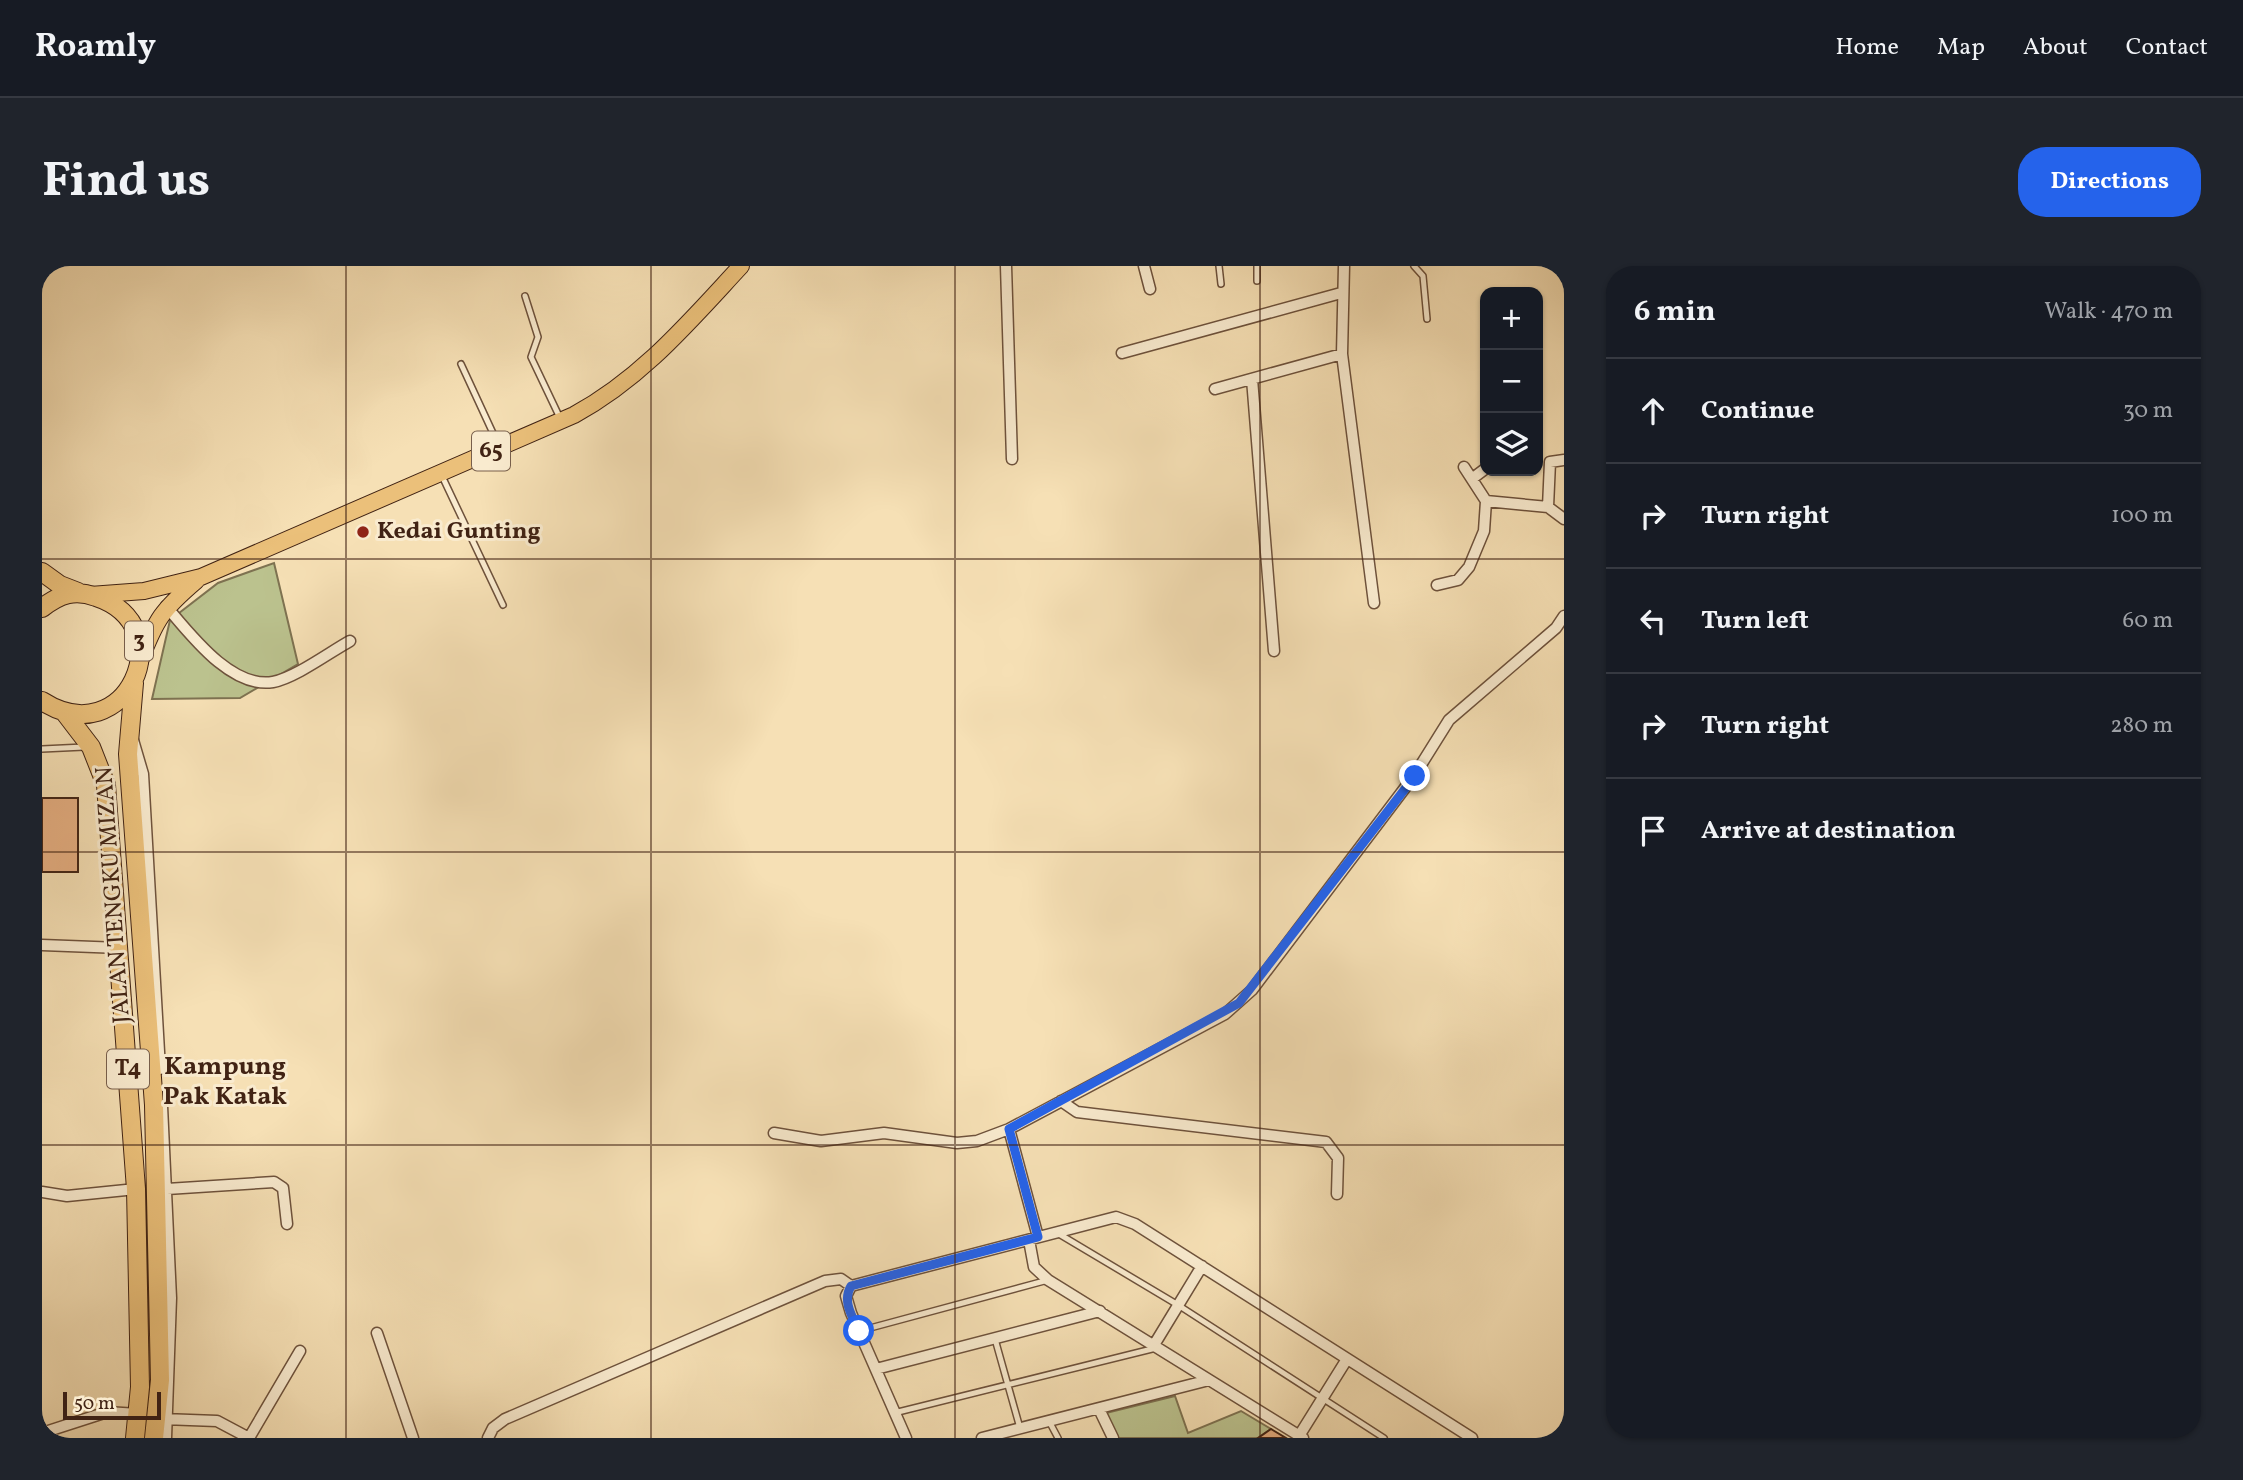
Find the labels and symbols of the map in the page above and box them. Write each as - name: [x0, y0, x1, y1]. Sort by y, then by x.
- road number: 65: [472, 432, 510, 470]
- place label: Kedai Gunting: [377, 515, 541, 549]
- marker: Kedai Gunting: [355, 524, 371, 540]
- road number: 3: [125, 622, 153, 660]
- route end: [1399, 760, 1430, 791]
- street label: JALAN TENGKU MIZAN: [88, 765, 140, 1025]
- road number: T4: [107, 1049, 149, 1088]
- district label: Kampung Pak Katak: [163, 1049, 287, 1115]
- route start: [843, 1315, 874, 1346]
- scale bar: [63, 1389, 161, 1421]

